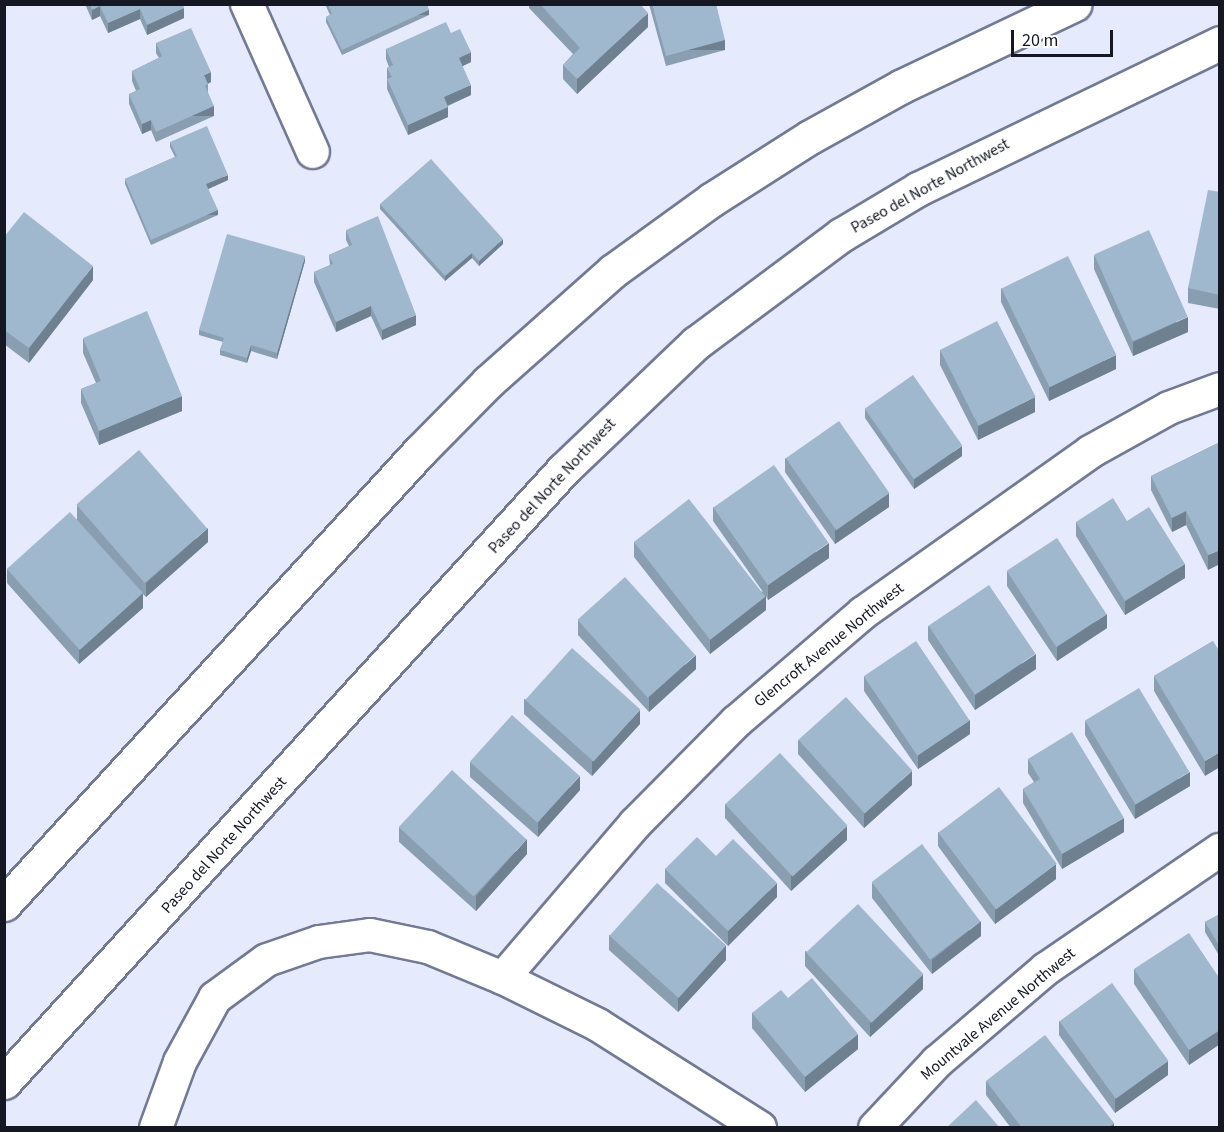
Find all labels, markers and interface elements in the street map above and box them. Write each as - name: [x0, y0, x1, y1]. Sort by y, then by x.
- scale bar: [1014, 18, 1116, 56]
- text: 20 m: [1022, 28, 1058, 53]
- street label: Paseo del Norte Northwest: [848, 135, 1012, 237]
- street label: Paseo del Norte Northwest: [484, 414, 620, 558]
- street label: Glencroft Avenue Northwest: [750, 579, 908, 711]
- street label: Paseo del Norte Northwest: [157, 773, 291, 917]
- street label: Mountvale Avenue Northwest: [917, 944, 1079, 1084]

